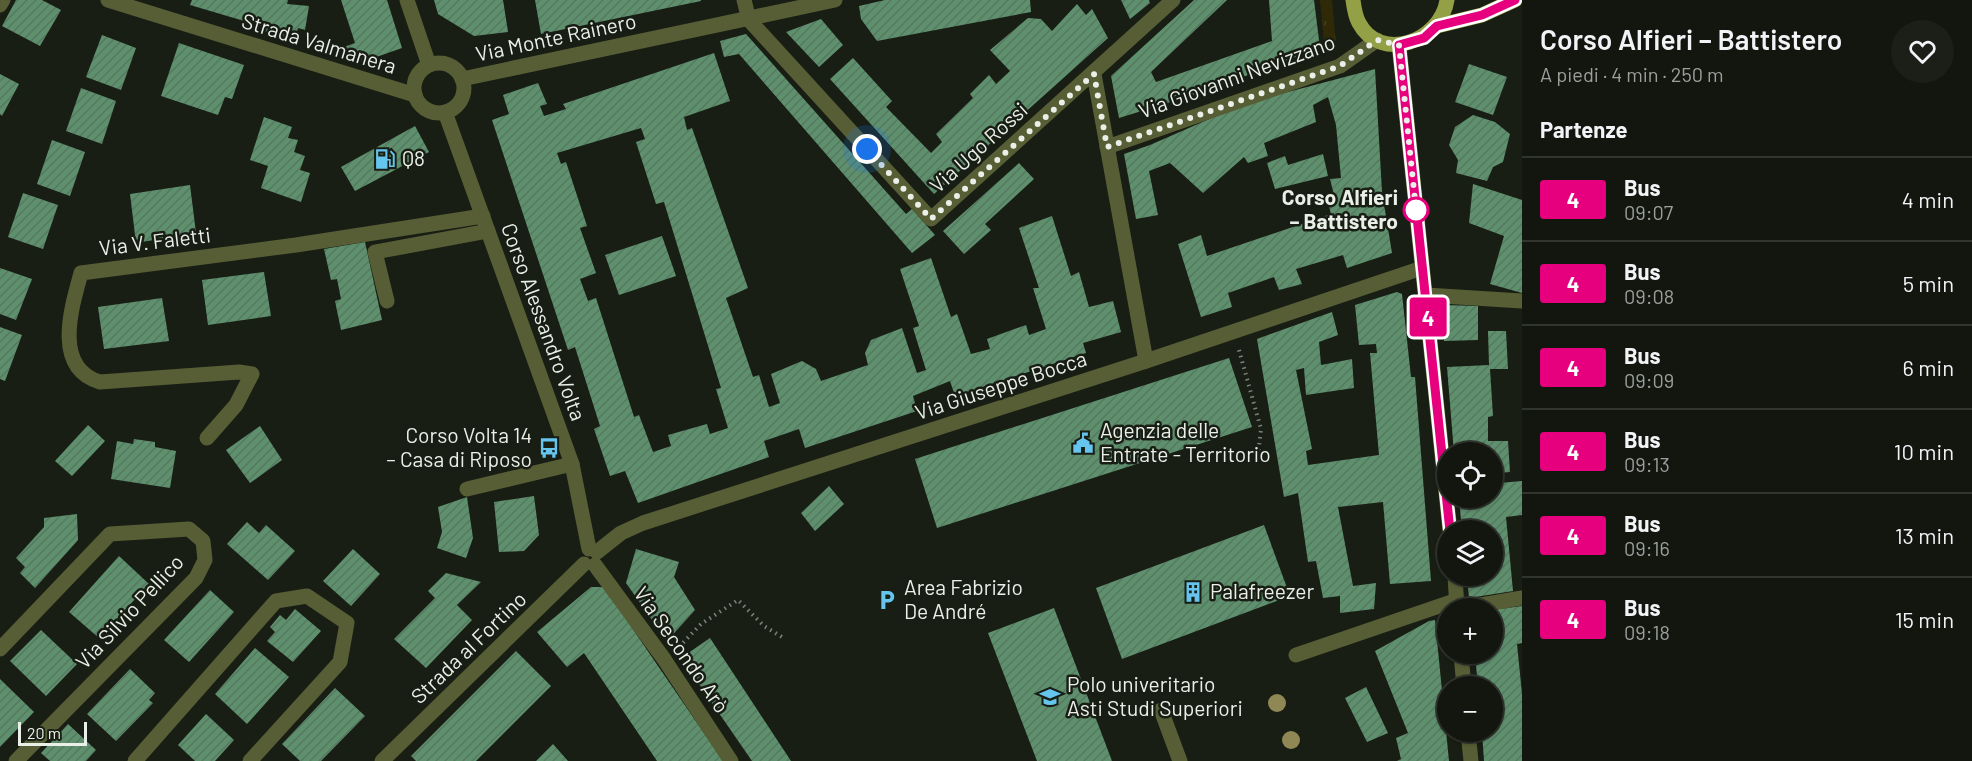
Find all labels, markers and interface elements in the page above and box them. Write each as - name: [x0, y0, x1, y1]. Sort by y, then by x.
- street label: Strada Valmanera: [239, 7, 400, 78]
- street label: Via Monte Rainero: [473, 7, 638, 66]
- button: heart: [1891, 20, 1954, 83]
- text: Corso Alfieri – Battistero: [1540, 22, 1842, 56]
- street label: Via Giovanni Nevizzano: [1135, 28, 1338, 123]
- text: A piedi · 4 min · 250 m: [1540, 62, 1724, 86]
- street label: Via Ugo Rossi: [924, 97, 1032, 197]
- text: Partenze: [1540, 116, 1628, 142]
- your location: [852, 134, 882, 164]
- place label: Q8: [402, 145, 425, 170]
- fuel station icon: Q8: [373, 147, 397, 171]
- text: Bus: [1624, 174, 1661, 200]
- place label: Corso Alfieri – Battistero: [1282, 184, 1398, 233]
- text: 4 min: [1902, 186, 1954, 212]
- text: 4: [1567, 187, 1579, 212]
- marker: Corso Alfieri – Battistero: [1403, 197, 1429, 223]
- text: 09:07: [1624, 200, 1673, 224]
- street label: Corso Alessandro Volta: [497, 219, 592, 424]
- street label: Via V. Faletti: [98, 221, 212, 260]
- text: Bus: [1624, 258, 1661, 284]
- text: 5 min: [1903, 270, 1954, 296]
- text: 4: [1567, 271, 1579, 296]
- text: 09:08: [1624, 284, 1674, 308]
- line badge: 4: [1408, 298, 1448, 336]
- text: 4: [1422, 305, 1434, 330]
- text: Bus: [1624, 342, 1661, 368]
- street label: Via Giuseppe Bocca: [912, 345, 1090, 424]
- text: 6 min: [1903, 354, 1954, 380]
- text: 4: [1567, 355, 1579, 380]
- text: 09:09: [1624, 368, 1674, 392]
- place label: Agenzia delle Entrate - Territorio: [1100, 417, 1271, 466]
- place label: Corso Volta 14 – Casa di Riposo: [386, 422, 532, 471]
- text: Bus: [1624, 426, 1661, 452]
- public building icon: Agenzia delle Entrate - Territorio: [1071, 431, 1095, 455]
- bus stop icon: Corso Volta 14 – Casa di Riposo: [537, 436, 561, 460]
- text: 10 min: [1894, 438, 1954, 464]
- text: 4: [1567, 439, 1579, 464]
- map controls: [1437, 442, 1503, 742]
- button: locate: [1437, 442, 1503, 508]
- text: 09:13: [1624, 452, 1670, 476]
- text: Bus: [1624, 510, 1661, 536]
- button: layers: [1437, 520, 1503, 586]
- text: 13 min: [1895, 522, 1954, 548]
- text: 4: [1567, 523, 1579, 548]
- text: 09:16: [1624, 536, 1670, 560]
- street label: Via Silvio Pellico: [70, 549, 188, 673]
- place label: Area Fabrizio De André: [904, 574, 1023, 623]
- place label: Palafreezer: [1210, 578, 1315, 603]
- building icon: Palafreezer: [1181, 580, 1205, 604]
- street label: Via Secondo Arò: [629, 581, 735, 717]
- street label: Strada al Fortino: [405, 586, 531, 708]
- parking icon: Area Fabrizio De André: [875, 588, 899, 612]
- text: Bus: [1624, 594, 1661, 620]
- button: +: [1437, 598, 1503, 664]
- text: 15 min: [1895, 606, 1954, 632]
- text: 4: [1567, 607, 1579, 632]
- text: 09:18: [1624, 620, 1670, 644]
- place label: Polo univeritario Asti Studi Superiori: [1067, 671, 1243, 720]
- button: −: [1437, 676, 1503, 742]
- school or university icon: Polo univeritario Asti Studi Superiori: [1038, 685, 1062, 709]
- scale bar: [18, 719, 87, 746]
- text: 20 m: [27, 723, 61, 742]

